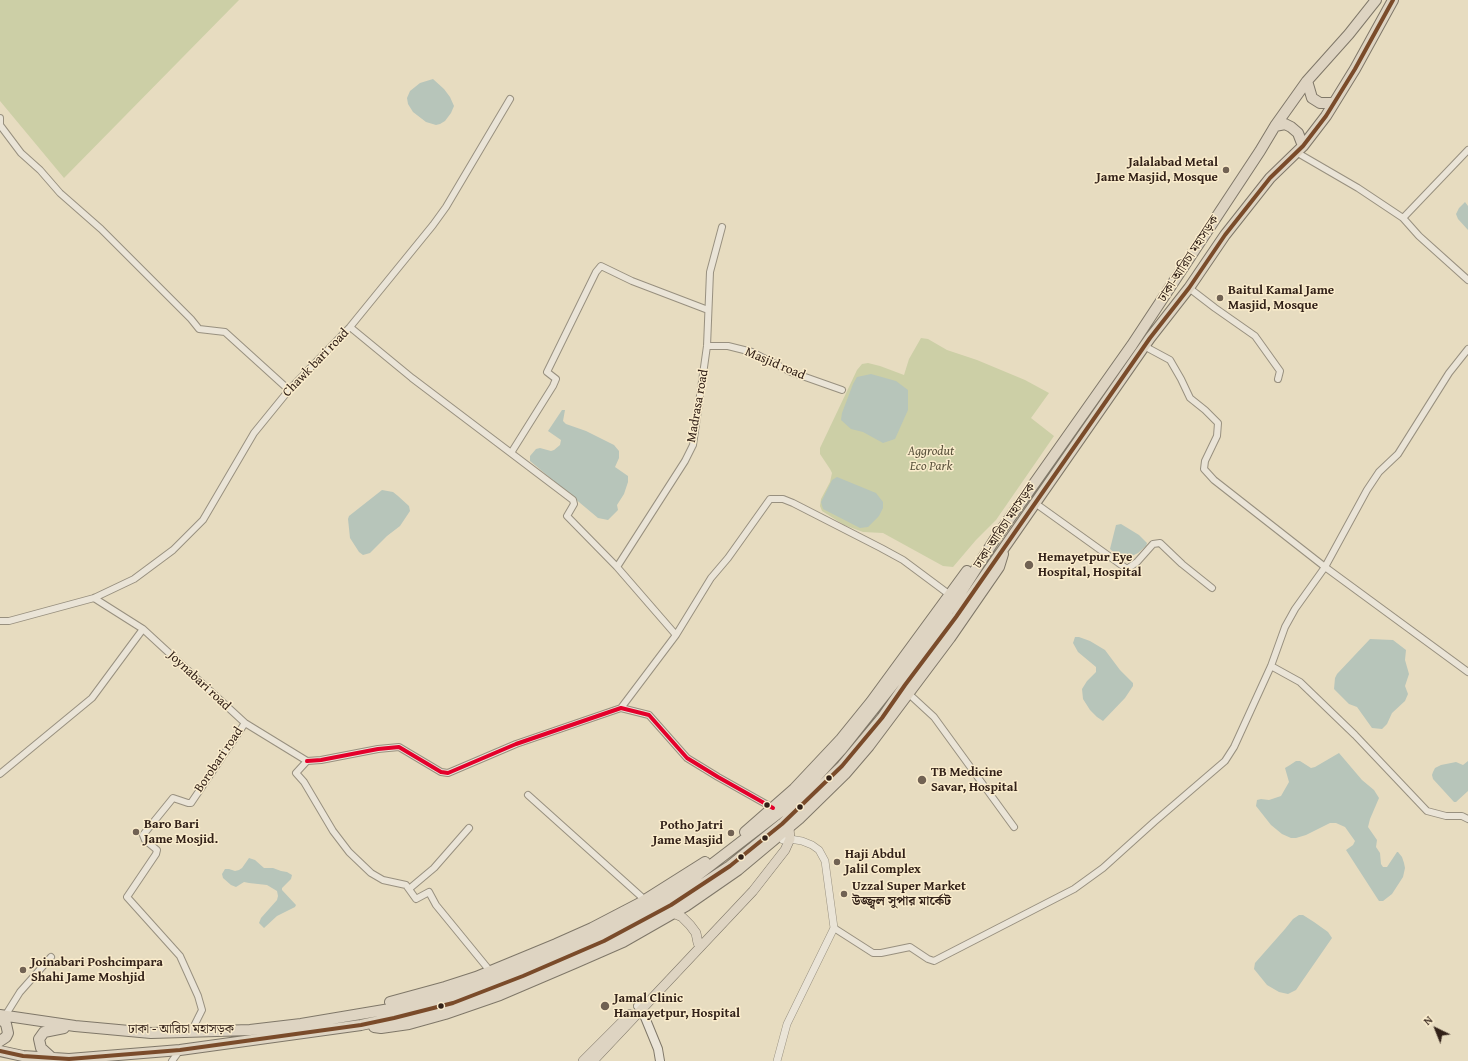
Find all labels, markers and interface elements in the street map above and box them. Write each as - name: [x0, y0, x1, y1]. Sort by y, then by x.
- place label: Jalalabad Metal Jame Masjid, Mosque: [1096, 155, 1218, 186]
- marker: Jalalabad Metal Jame Masjid, Mosque: [1221, 165, 1231, 175]
- street label: ঢাকা-আরিচা মহাসড়ক: [1155, 213, 1223, 305]
- place label: Baitul Kamal Jame Masjid, Mosque: [1228, 283, 1334, 314]
- marker: Baitul Kamal Jame Masjid, Mosque: [1215, 293, 1225, 303]
- street label: Chawk bari road: [280, 326, 352, 400]
- street label: Masjid road: [743, 344, 807, 384]
- street label: Madrasa road: [684, 368, 712, 444]
- park label: Aggrodut Eco Park: [908, 444, 954, 475]
- street label: ঢাকা-আরিচা মহাসড়ক: [971, 480, 1039, 572]
- place label: Hemayetpur Eye Hospital, Hospital: [1038, 550, 1142, 581]
- marker: Hemayetpur Eye Hospital, Hospital: [1023, 559, 1035, 571]
- street label: Joynabari road: [164, 648, 234, 714]
- street label: Borobari road: [191, 724, 247, 796]
- place label: TB Medicine Savar, Hospital: [931, 765, 1017, 796]
- unlabelled marker: [824, 773, 834, 783]
- marker: TB Medicine Savar, Hospital: [916, 774, 928, 786]
- unlabelled marker: [762, 800, 772, 810]
- unlabelled marker: [795, 802, 805, 812]
- place label: Baro Bari Jame Mosjid.: [144, 817, 218, 848]
- place label: Potho Jatri Jame Masjid: [653, 818, 723, 849]
- marker: Baro Bari Jame Mosjid.: [131, 827, 141, 837]
- marker: Potho Jatri Jame Masjid: [726, 828, 736, 838]
- unlabelled marker: [760, 833, 770, 843]
- place label: Haji Abdul Jalil Complex: [845, 847, 921, 878]
- unlabelled marker: [736, 852, 746, 862]
- marker: Haji Abdul Jalil Complex: [832, 857, 842, 867]
- place label: Uzzal Super Market উজ্জ্বল সুপার মার্কেট: [852, 879, 966, 910]
- marker: Uzzal Super Market উজ্জ্বল সুপার মার্কেট: [839, 889, 849, 899]
- place label: Joinabari Poshcimpara Shahi Jame Moshjid: [31, 955, 163, 986]
- marker: Joinabari Poshcimpara Shahi Jame Moshjid: [18, 965, 28, 975]
- place label: Jamal Clinic Hamayetpur, Hospital: [614, 991, 740, 1022]
- marker: Jamal Clinic Hamayetpur, Hospital: [599, 1000, 611, 1012]
- unlabelled marker: [436, 1001, 446, 1011]
- north arrow: [1416, 1009, 1456, 1049]
- text: N: [1420, 1012, 1436, 1029]
- street label: ঢাকা - আরিচা মহাসড়ক: [128, 1022, 234, 1038]

